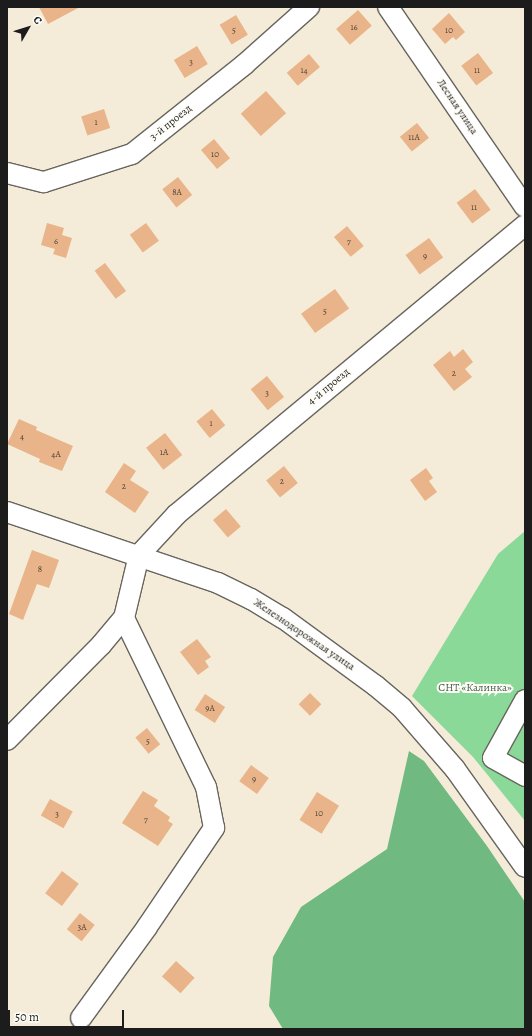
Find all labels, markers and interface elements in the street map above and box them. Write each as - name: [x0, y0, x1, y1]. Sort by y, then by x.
- north arrow: [8, 8, 48, 48]
- text: С: [30, 13, 46, 27]
- house number: 16: [350, 22, 358, 32]
- house number: 5: [232, 25, 236, 35]
- house number: 10: [445, 25, 453, 35]
- house number: 3: [189, 57, 193, 67]
- house number: 14: [300, 65, 308, 75]
- house number: 11: [474, 65, 480, 75]
- street label: Лесная улица: [434, 77, 480, 137]
- street label: 3-й проезд: [147, 102, 195, 144]
- house number: 1: [94, 117, 98, 127]
- house number: 11А: [408, 132, 420, 142]
- house number: 10: [211, 149, 219, 159]
- house number: 8А: [172, 187, 182, 197]
- house number: 11: [471, 202, 477, 212]
- house number: 6: [54, 236, 58, 246]
- house number: 7: [347, 236, 351, 246]
- house number: 9: [423, 251, 427, 261]
- house number: 5: [323, 306, 327, 316]
- street label: 4-й проезд: [305, 366, 353, 408]
- house number: 2: [452, 368, 456, 378]
- house number: 3: [265, 388, 269, 398]
- house number: 1: [209, 418, 213, 428]
- house number: 4: [20, 431, 24, 441]
- house number: 1А: [160, 447, 168, 457]
- house number: 4А: [51, 449, 61, 459]
- house number: 2: [280, 476, 284, 486]
- house number: 2: [122, 481, 126, 491]
- house number: 8: [38, 564, 42, 574]
- street label: Железнодорожная улица: [251, 596, 357, 674]
- park label: СНТ «Калинка»: [438, 681, 512, 695]
- house number: 9А: [205, 703, 215, 713]
- house number: 5: [146, 736, 150, 746]
- house number: 9: [252, 774, 256, 784]
- house number: 10: [315, 808, 323, 818]
- house number: 3: [55, 809, 59, 819]
- house number: 7: [144, 814, 148, 824]
- house number: 3А: [78, 922, 86, 932]
- scale bar: [10, 1002, 126, 1028]
- text: 50 m: [15, 1009, 39, 1025]

